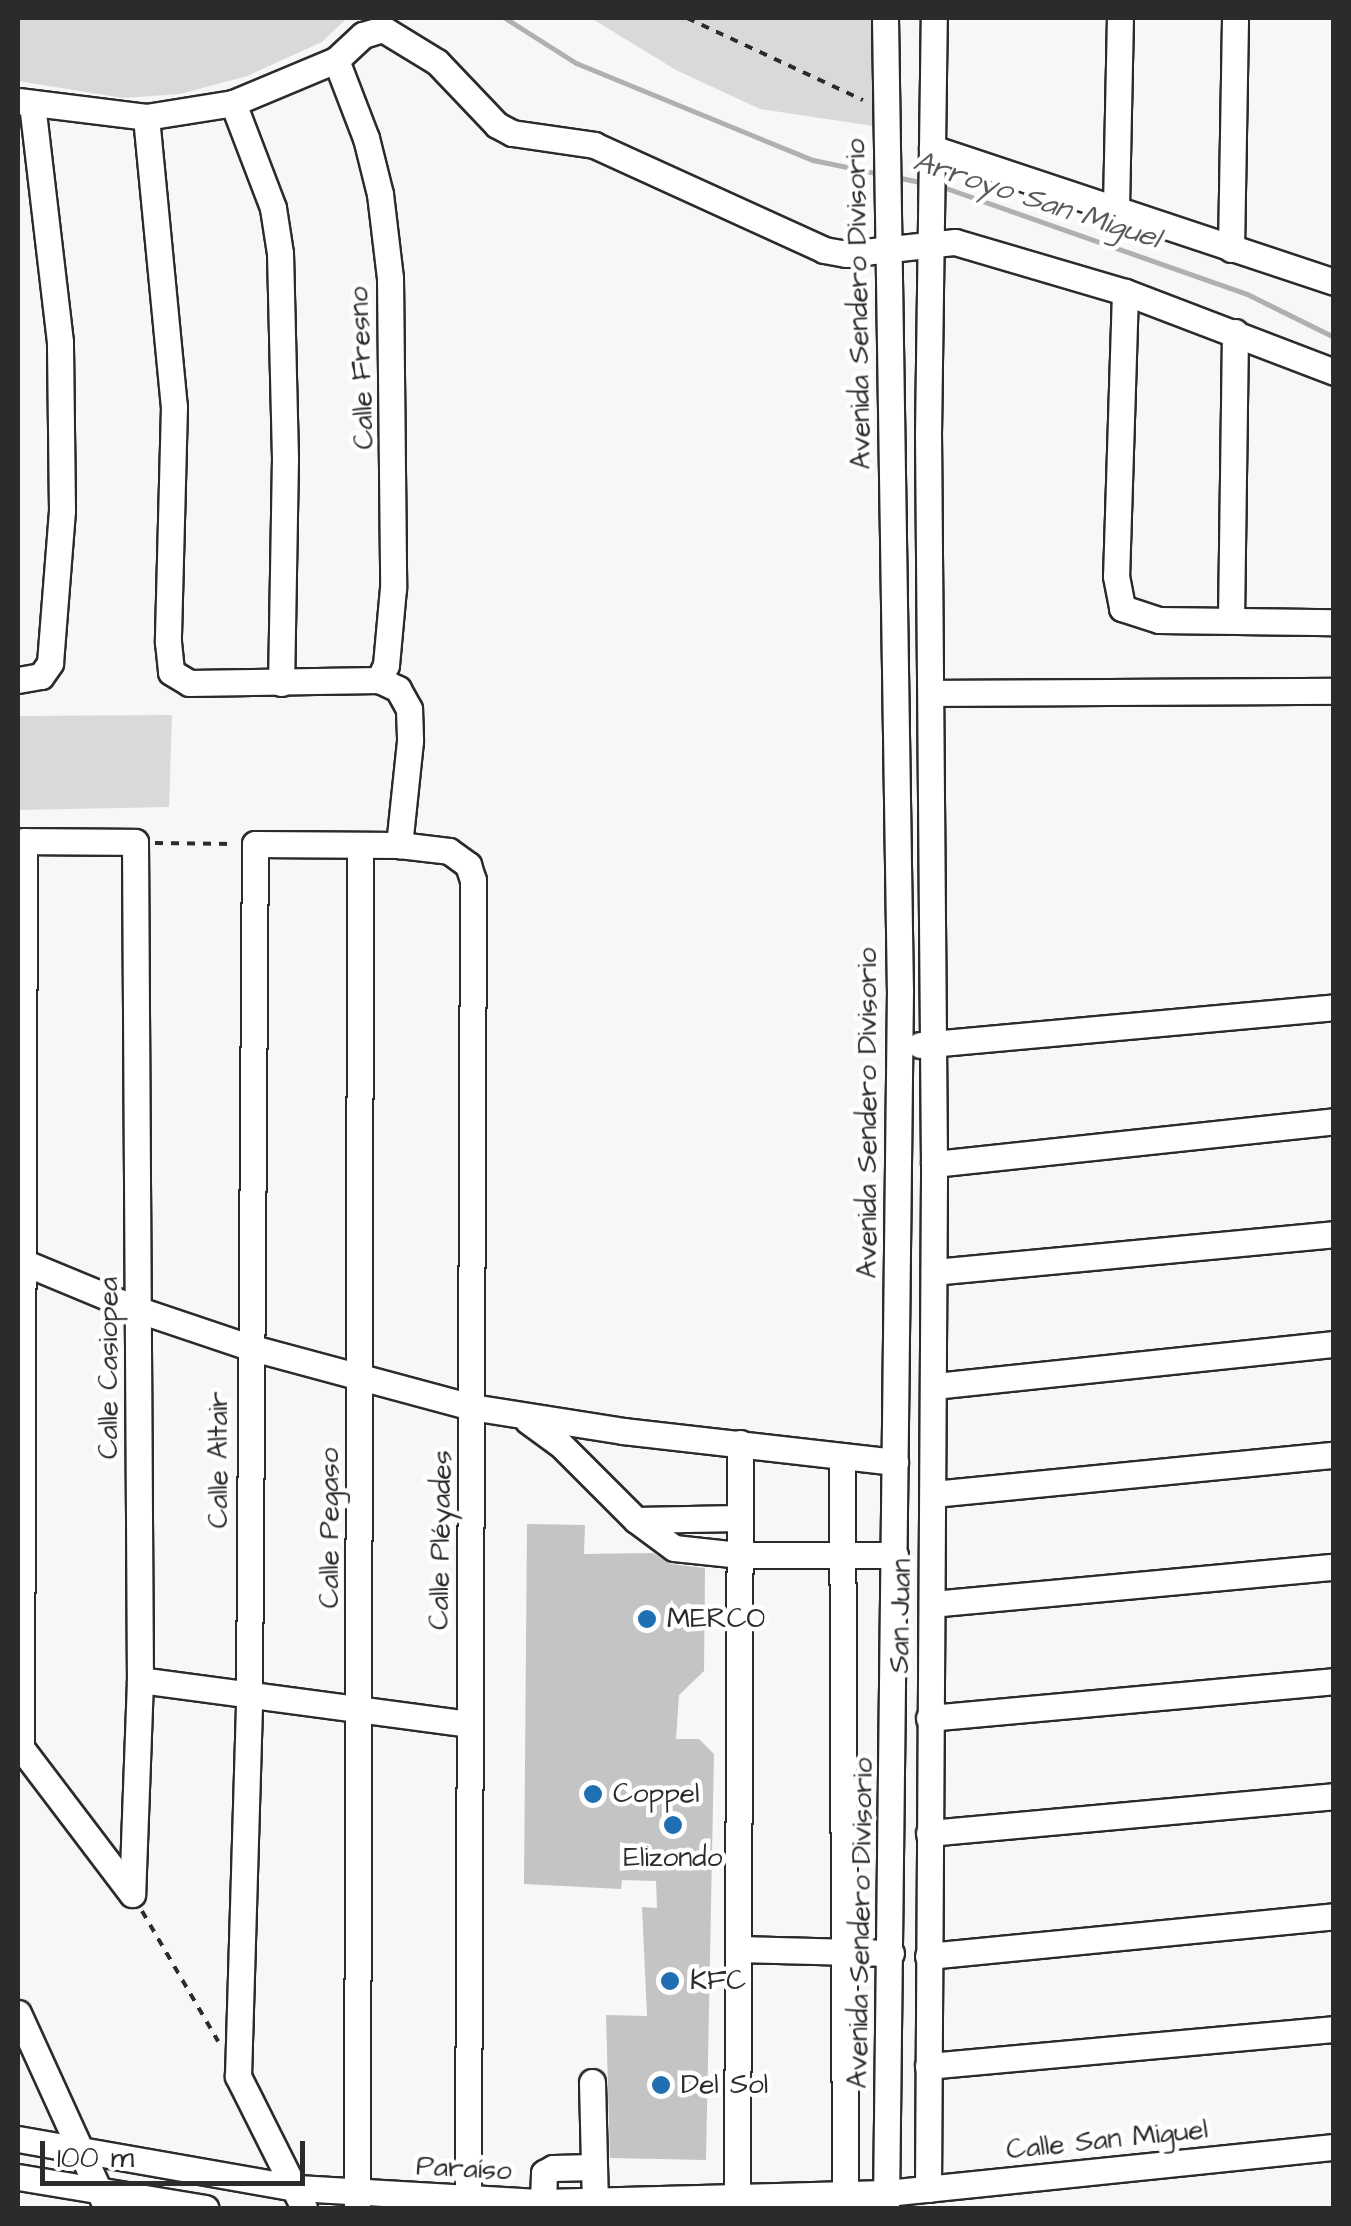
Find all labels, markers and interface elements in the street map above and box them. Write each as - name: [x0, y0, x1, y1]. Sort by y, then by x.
- street label: Avenida Sendero Divisorio: [839, 138, 879, 470]
- water label: Arroyo San Miguel: [909, 143, 1165, 257]
- street label: Calle Fresno: [342, 286, 382, 450]
- street label: Avenida Sendero Divisorio: [851, 947, 885, 1279]
- street label: Calle Casiopea: [92, 1277, 126, 1459]
- street label: Calle Altair: [202, 1392, 236, 1528]
- street label: Calle Pegaso: [313, 1448, 347, 1608]
- street label: Calle Pléyades: [423, 1450, 459, 1630]
- street label: San Juan: [883, 1558, 919, 1674]
- place label: MERCO: [667, 1602, 765, 1636]
- marker: MERCO: [636, 1608, 658, 1630]
- street label: Avenida Sendero Divisorio: [841, 1757, 881, 2089]
- place label: Coppel: [613, 1777, 699, 1811]
- marker: Coppel: [582, 1783, 604, 1805]
- marker: Elizondo: [662, 1814, 684, 1836]
- place label: Elizondo: [624, 1841, 722, 1875]
- place label: KFC: [690, 1964, 746, 1998]
- marker: KFC: [659, 1970, 681, 1992]
- place label: Del Sol: [681, 2068, 768, 2102]
- marker: Del Sol: [650, 2074, 672, 2096]
- street label: Calle San Miguel: [1005, 2113, 1209, 2167]
- scale bar: [45, 2121, 310, 2183]
- text: 100 m: [57, 2137, 134, 2179]
- street label: Paraíso: [415, 2150, 513, 2188]

